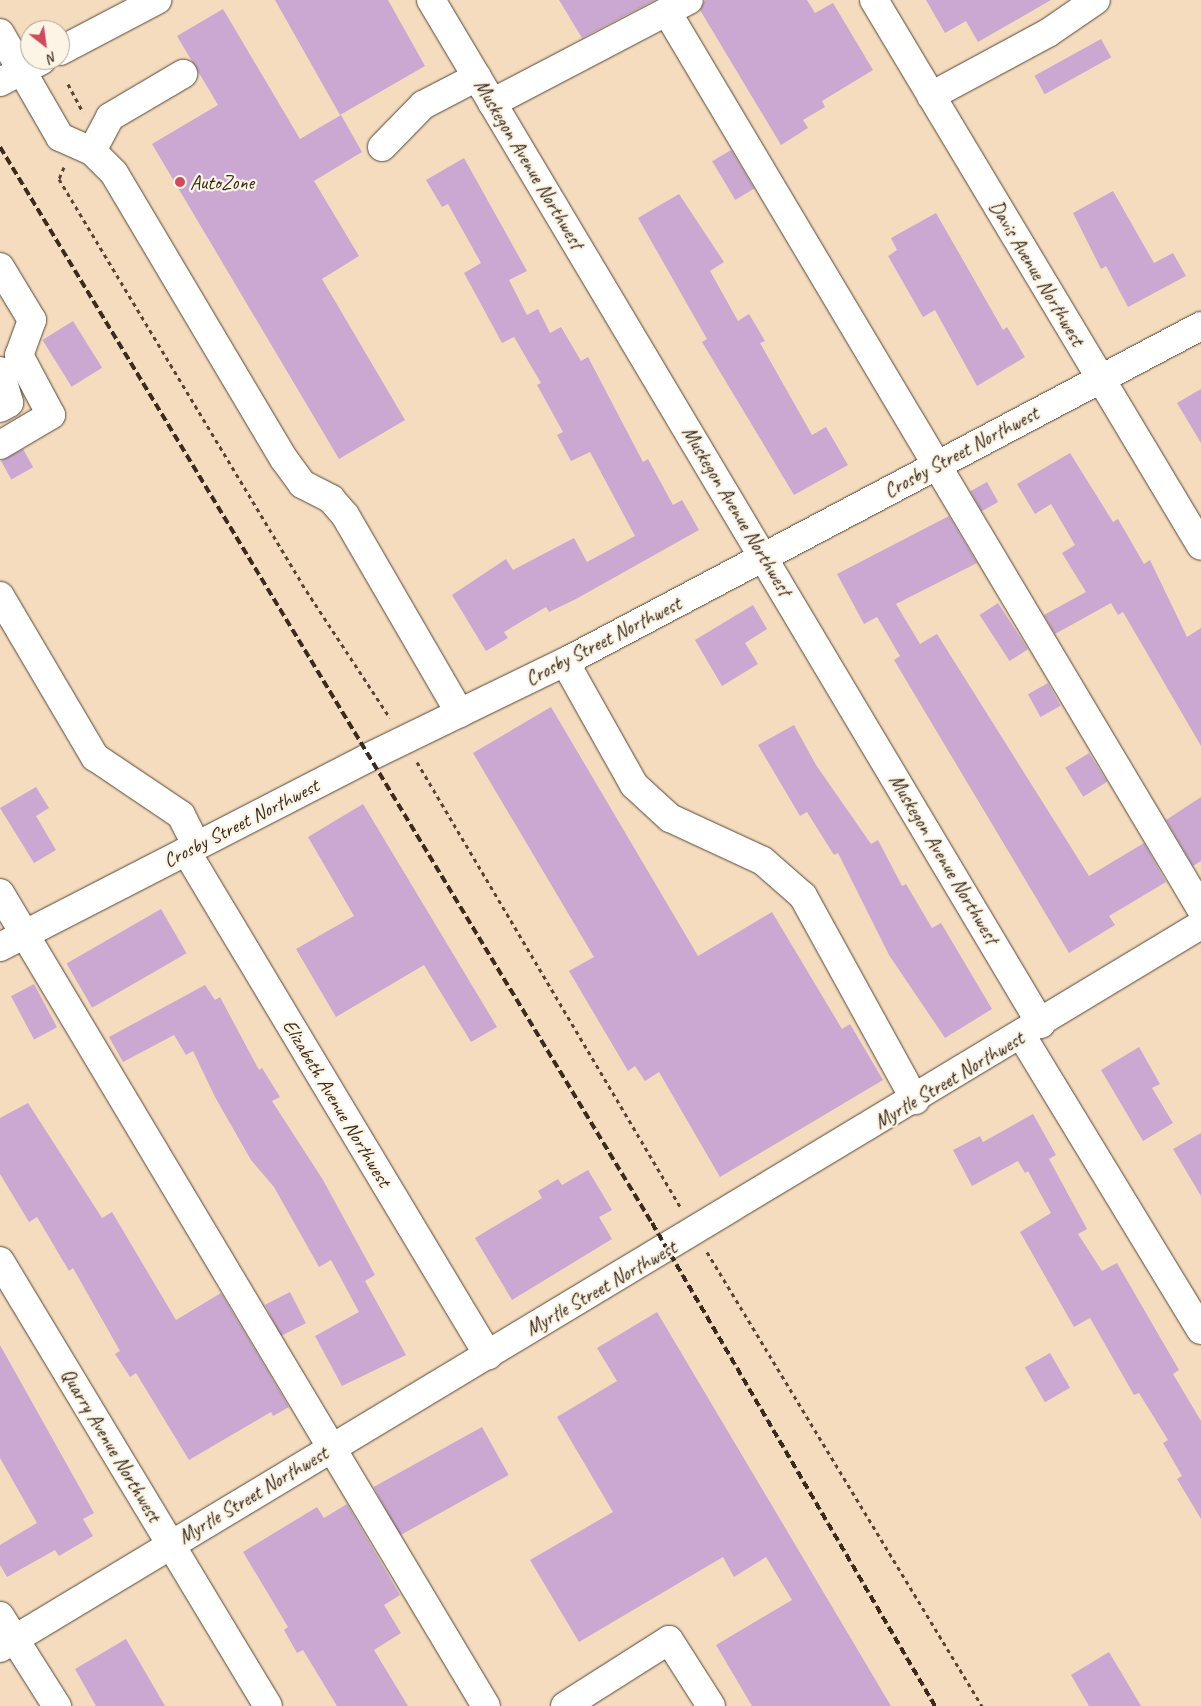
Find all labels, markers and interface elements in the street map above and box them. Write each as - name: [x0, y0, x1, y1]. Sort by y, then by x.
- north arrow: [20, 20, 70, 70]
- text: N: [44, 48, 60, 67]
- street label: Muskegon Avenue Northwest: [469, 75, 589, 253]
- place label: AutoZone: [190, 170, 254, 194]
- marker: AutoZone: [174, 176, 186, 188]
- street label: Davis Avenue Northwest: [984, 196, 1090, 350]
- street label: Crosby Street Northwest: [880, 401, 1042, 503]
- street label: Muskegon Avenue Northwest: [677, 422, 797, 600]
- street label: Crosby Street Northwest: [521, 591, 685, 691]
- street label: Muskegon Avenue Northwest: [884, 770, 1004, 948]
- street label: Crosby Street Northwest: [159, 773, 323, 873]
- street label: Elizabeth Avenue Northwest: [278, 1015, 396, 1191]
- street label: Myrtle Street Northwest: [870, 1026, 1028, 1134]
- street label: Myrtle Street Northwest: [521, 1235, 681, 1341]
- street label: Quarry Avenue Northwest: [56, 1364, 166, 1526]
- street label: Myrtle Street Northwest: [174, 1441, 332, 1549]

